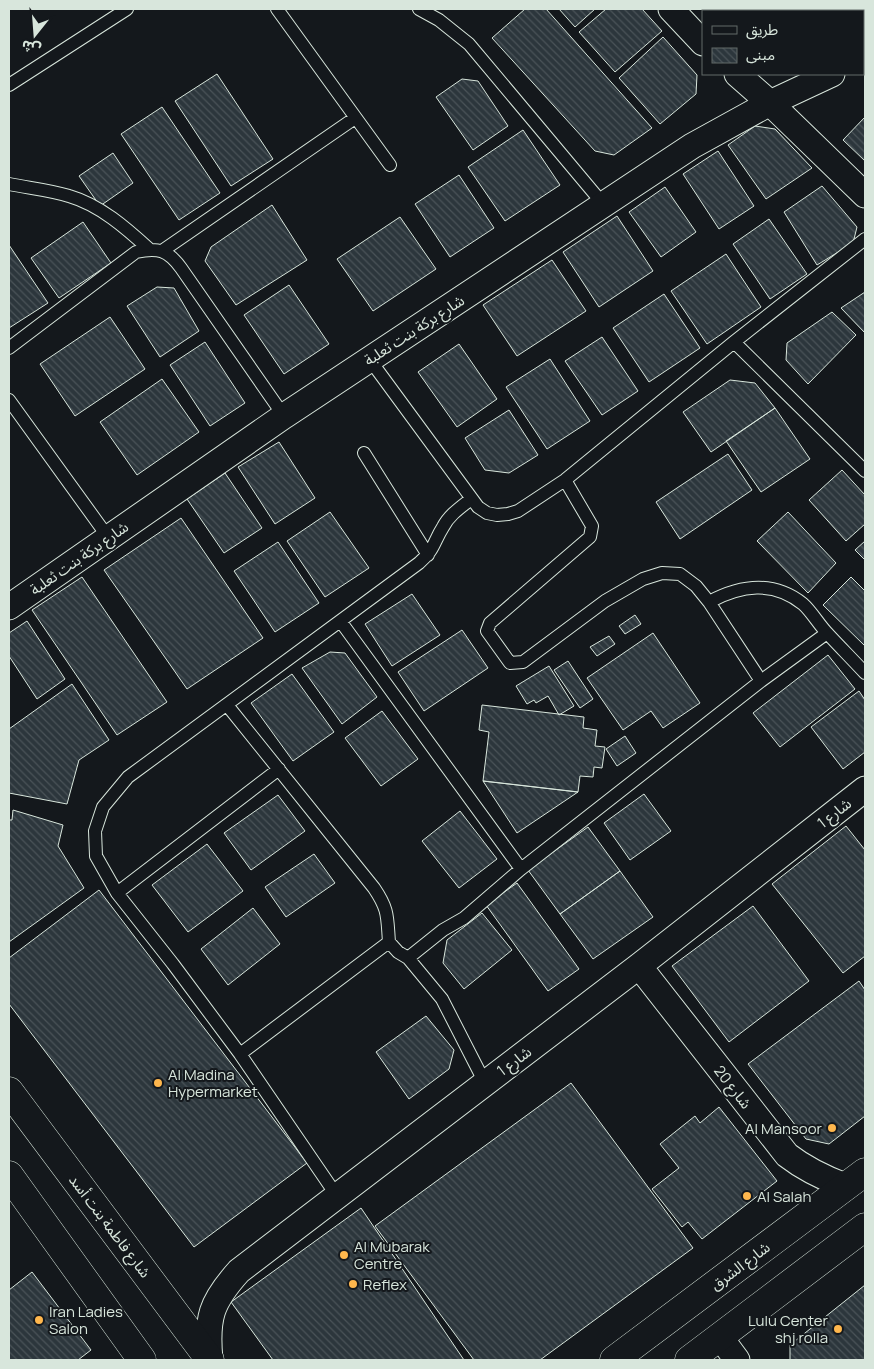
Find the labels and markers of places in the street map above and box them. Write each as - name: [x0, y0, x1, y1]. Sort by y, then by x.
- place label: Al Madina Hypermarket: [168, 1064, 258, 1102]
- marker: Al Madina Hypermarket: [152, 1077, 164, 1089]
- place label: Al Mansoor: [745, 1118, 823, 1139]
- marker: Al Mansoor: [826, 1122, 838, 1134]
- place label: Al Salah: [757, 1186, 811, 1207]
- marker: Al Salah: [741, 1190, 753, 1202]
- place label: Al Mubarak Centre: [354, 1236, 430, 1274]
- marker: Al Mubarak Centre: [338, 1249, 350, 1261]
- place label: Reflex: [363, 1274, 407, 1295]
- marker: Reflex: [347, 1278, 359, 1290]
- place label: Iran Ladies Salon: [49, 1301, 123, 1339]
- place label: Lulu Center shj rolla: [748, 1310, 829, 1348]
- marker: Iran Ladies Salon: [33, 1314, 45, 1326]
- marker: Lulu Center shj rolla: [832, 1323, 844, 1335]

